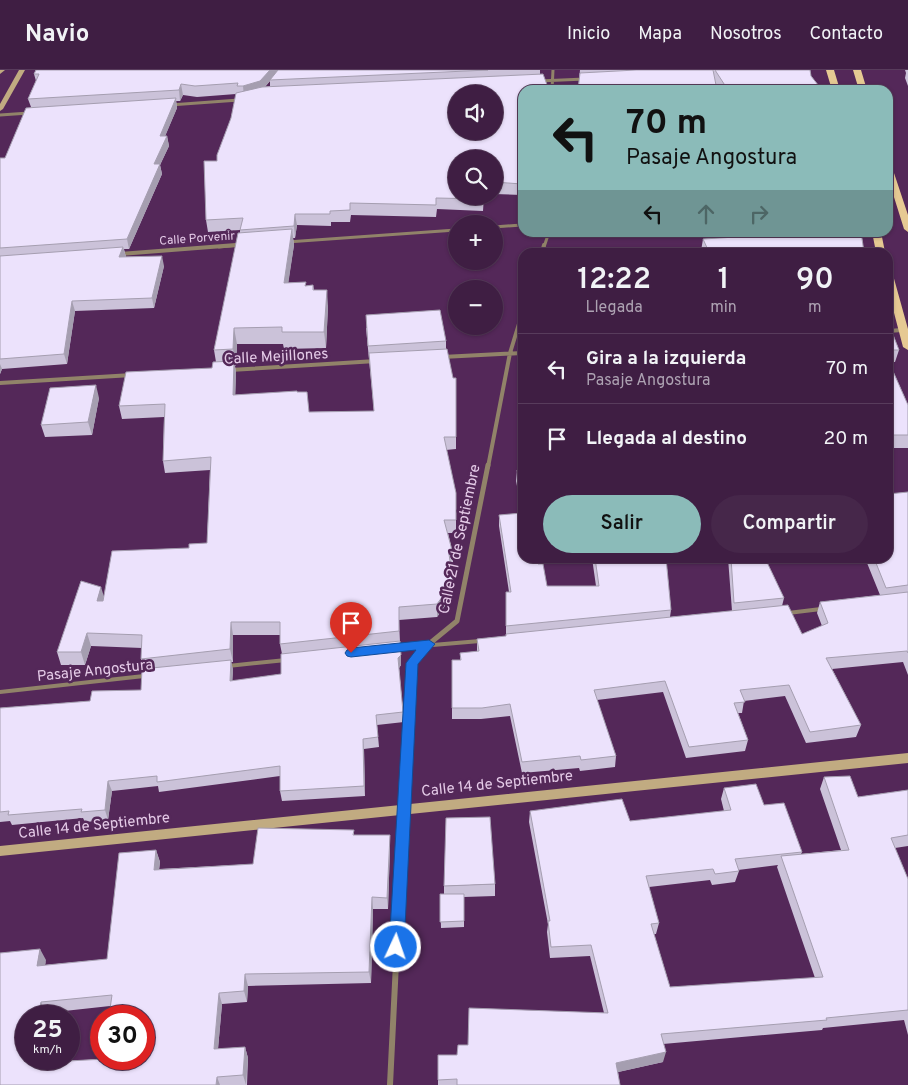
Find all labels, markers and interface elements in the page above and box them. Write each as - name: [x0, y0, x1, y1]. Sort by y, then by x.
- text: Navio: [25, 20, 89, 50]
- text: Inicio: [567, 23, 610, 46]
- text: Mapa: [638, 23, 682, 46]
- text: Nosotros: [710, 23, 782, 46]
- text: Contacto: [810, 23, 883, 46]
- map controls: [448, 85, 503, 335]
- button: sound: [448, 85, 503, 140]
- text: 70 m: [626, 102, 707, 146]
- icon: left: [543, 105, 608, 170]
- text: Pasaje Angostura: [626, 145, 797, 172]
- button: search: [448, 150, 503, 205]
- icon: left: [639, 200, 667, 228]
- icon: ahead: [692, 200, 720, 228]
- icon: right: [745, 200, 773, 228]
- button: +: [448, 215, 503, 270]
- street label: Calle Porvenir: [159, 228, 236, 250]
- text: 12:22: [577, 262, 651, 299]
- text: 1: [718, 262, 729, 299]
- text: 90: [796, 262, 834, 299]
- button: −: [448, 280, 503, 335]
- text: Llegada: [585, 298, 643, 318]
- text: min: [710, 298, 737, 318]
- text: m: [808, 298, 822, 318]
- street label: Calle Mejillones: [223, 345, 329, 370]
- text: Gira a la izquierda: [586, 347, 746, 371]
- icon: left: [543, 355, 571, 383]
- text: 70 m: [826, 357, 868, 381]
- text: Pasaje Angostura: [586, 371, 710, 391]
- icon: arrive: [543, 425, 571, 453]
- text: Llegada al destino: [586, 427, 747, 451]
- text: 20 m: [824, 427, 868, 451]
- street label: Calle 21 de Septiembre: [435, 463, 486, 616]
- button: Salir: [543, 495, 701, 553]
- button: Compartir: [711, 495, 868, 553]
- pin: [330, 602, 372, 653]
- icon: arrive: [337, 609, 365, 637]
- street label: Pasaje Angostura: [36, 656, 154, 687]
- street label: Calle 14 de Septiembre: [420, 767, 574, 802]
- street label: Calle 14 de Septiembre: [17, 809, 171, 844]
- position arrow: [369, 920, 421, 972]
- speed limit sign: 30: [90, 1005, 155, 1070]
- text: 25: [32, 1015, 63, 1047]
- text: km/h: [33, 1042, 62, 1058]

